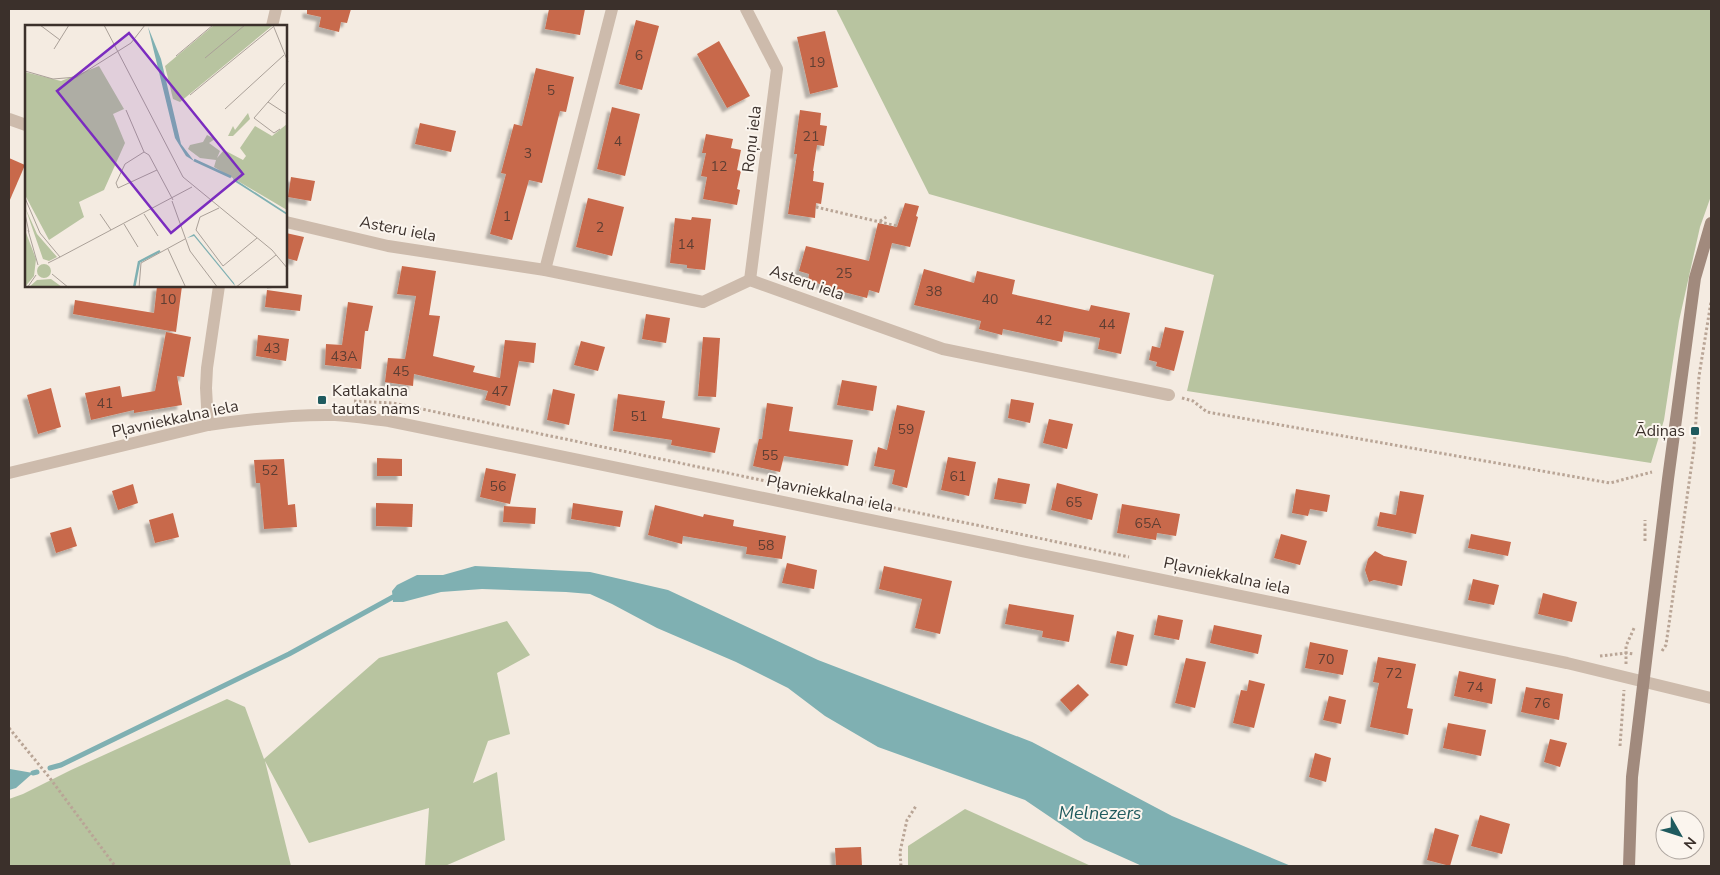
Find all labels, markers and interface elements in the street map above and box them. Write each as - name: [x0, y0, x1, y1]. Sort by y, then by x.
- inset map: [25, 25, 288, 288]
- house number: 6: [635, 46, 643, 65]
- house number: 19: [809, 53, 825, 72]
- house number: 5: [547, 81, 555, 100]
- street label: Roņu iela: [737, 104, 767, 174]
- house number: 21: [803, 127, 819, 146]
- house number: 4: [614, 132, 622, 151]
- house number: 3: [524, 144, 532, 163]
- house number: 12: [711, 157, 727, 176]
- house number: 1: [503, 207, 511, 226]
- street label: Asteru iela: [358, 211, 438, 247]
- house number: 2: [596, 218, 604, 237]
- house number: 14: [678, 235, 694, 254]
- street label: Asteru iela: [767, 260, 847, 306]
- house number: 25: [836, 264, 852, 283]
- house number: 38: [926, 282, 942, 301]
- house number: 10: [160, 290, 176, 309]
- house number: 40: [982, 290, 998, 309]
- house number: 42: [1036, 311, 1052, 330]
- house number: 44: [1099, 315, 1115, 334]
- house number: 43: [264, 339, 280, 358]
- house number: 43A: [330, 347, 358, 366]
- house number: 45: [393, 362, 409, 381]
- place label: Katlakalna tautas nams: [332, 380, 420, 420]
- house number: 47: [492, 382, 508, 401]
- house number: 41: [97, 394, 113, 413]
- marker: Katlakalna tautas nams: [316, 394, 328, 406]
- street label: Pļavniekkalna iela: [110, 395, 240, 443]
- house number: 51: [631, 407, 647, 426]
- house number: 59: [898, 420, 914, 439]
- place label: Ādiņas: [1635, 420, 1685, 442]
- marker: Ādiņas: [1689, 425, 1701, 437]
- house number: 55: [762, 446, 778, 465]
- house number: 52: [262, 461, 278, 480]
- house number: 61: [950, 467, 966, 486]
- street label: Pļavniekkalna iela: [765, 470, 895, 518]
- house number: 56: [490, 477, 506, 496]
- house number: 65: [1066, 493, 1082, 512]
- house number: 65A: [1134, 514, 1162, 533]
- house number: 58: [758, 536, 774, 555]
- street label: Pļavniekkalna iela: [1162, 552, 1292, 600]
- house number: 70: [1318, 650, 1334, 669]
- house number: 72: [1386, 664, 1402, 683]
- house number: 74: [1467, 678, 1483, 697]
- house number: 76: [1534, 694, 1550, 713]
- water label: Melnezers: [1059, 801, 1141, 825]
- north arrow: [1655, 810, 1705, 860]
- text: N: [1679, 833, 1700, 853]

